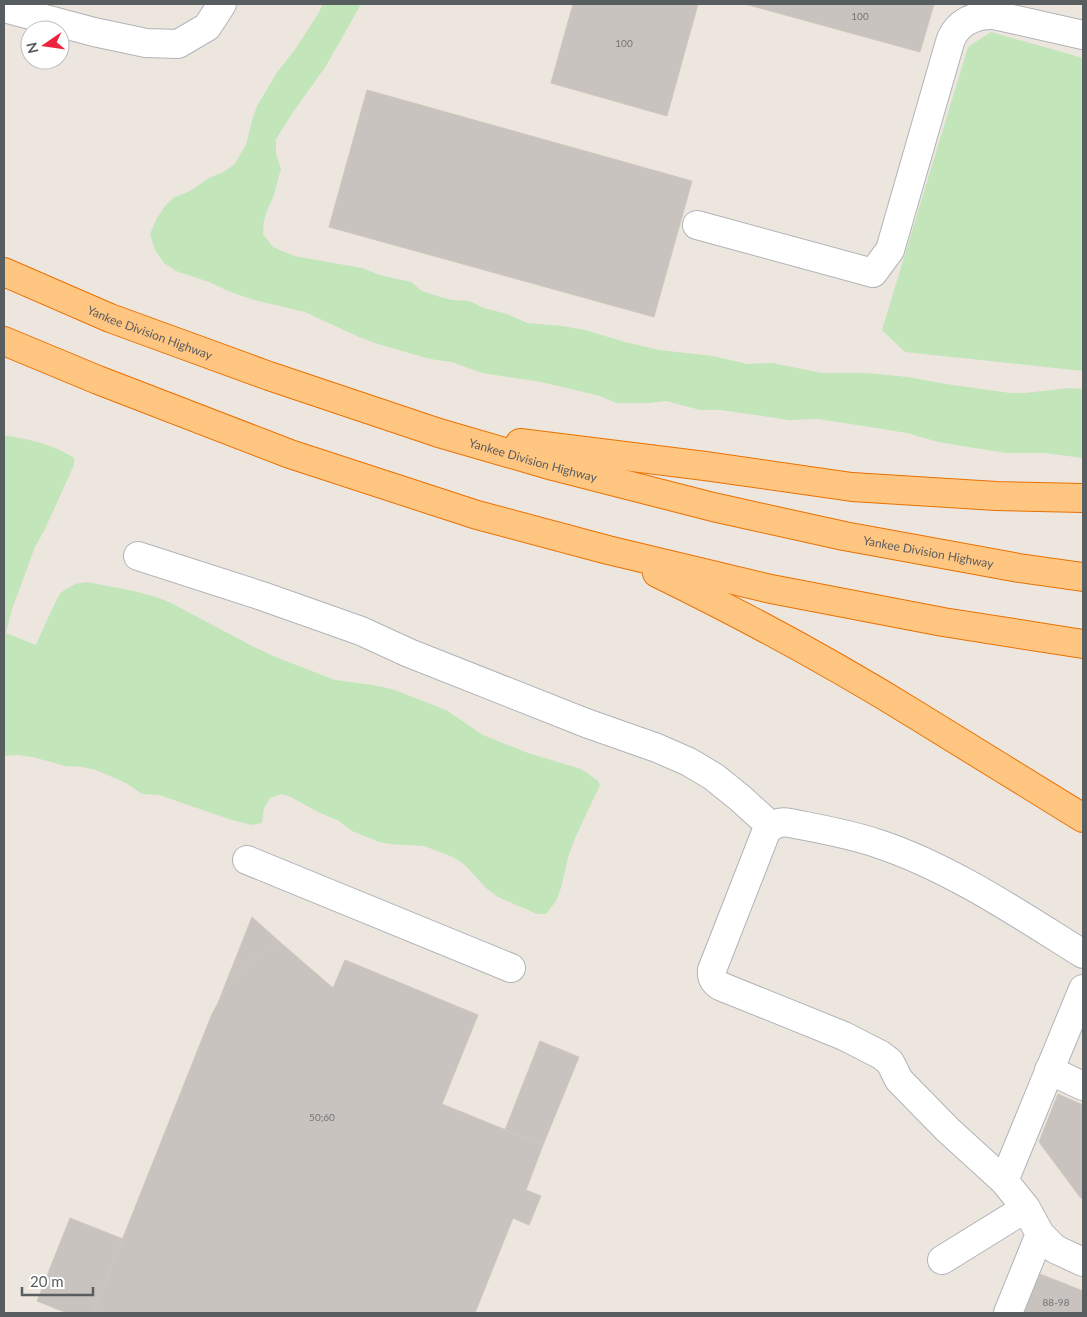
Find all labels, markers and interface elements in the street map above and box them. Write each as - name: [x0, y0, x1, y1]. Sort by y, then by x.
- house number: 100: [851, 10, 869, 22]
- north arrow: [20, 20, 70, 70]
- house number: 100: [615, 37, 633, 49]
- text: N: [22, 41, 41, 55]
- street label: Yankee Division Highway: [85, 302, 215, 363]
- street label: Yankee Division Highway: [467, 435, 600, 485]
- street label: Yankee Division Highway: [862, 532, 996, 571]
- house number: 50;60: [309, 1111, 335, 1123]
- scale bar: [22, 1264, 94, 1296]
- text: 20 m: [30, 1272, 64, 1290]
- house number: 88-98: [1043, 1296, 1070, 1308]

